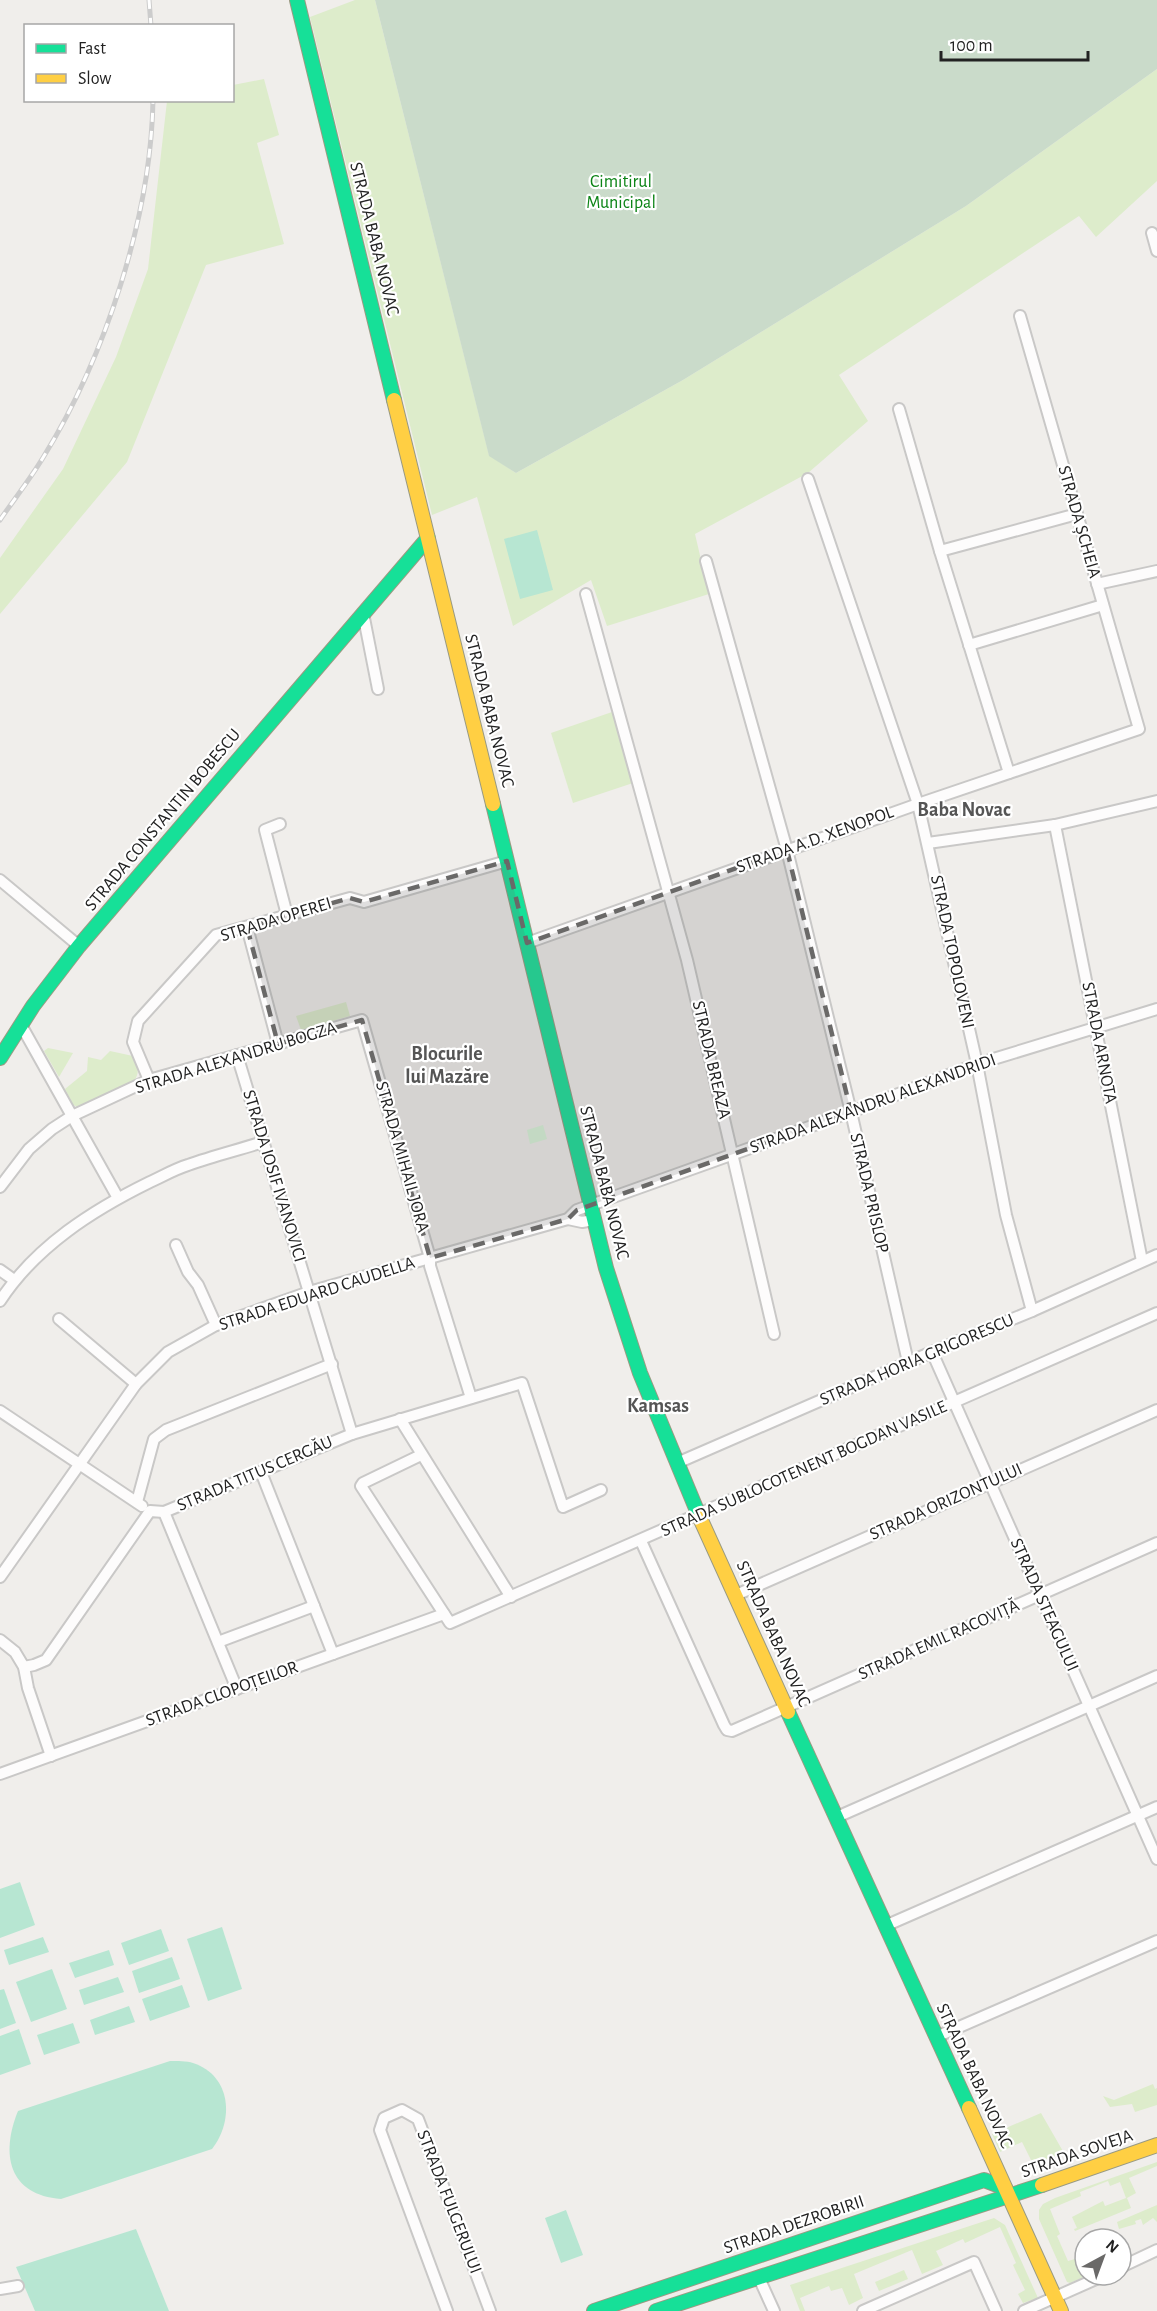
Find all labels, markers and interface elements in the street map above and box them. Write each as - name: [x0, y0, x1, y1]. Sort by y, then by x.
- legend: [24, 24, 234, 102]
- scale bar: [941, 24, 1088, 62]
- text: 100 m: [950, 37, 993, 55]
- text: Fast: [78, 40, 106, 58]
- text: Slow: [78, 70, 111, 88]
- street label: STRADA BABA NOVAC: [346, 160, 402, 318]
- park label: Cimitirul Municipal: [586, 173, 656, 212]
- street label: STRADA ȘCHEIA: [1053, 464, 1104, 581]
- street label: STRADA BABA NOVAC: [461, 632, 517, 790]
- street label: STRADA CONSTANTIN BOBESCU: [82, 726, 244, 914]
- district label: Baba Novac: [917, 800, 1011, 820]
- street label: STRADA A.D. XENOPOL: [734, 803, 896, 877]
- street label: STRADA TOPOLOVENI: [927, 874, 977, 1030]
- street label: STRADA OPEREI: [218, 895, 334, 945]
- street label: STRADA ARNOTA: [1078, 981, 1120, 1106]
- street label: STRADA BREAZA: [689, 999, 733, 1121]
- street label: STRADA ALEXANDRU BOGZA: [133, 1019, 339, 1097]
- district label: Blocurile lui Mazăre: [405, 1044, 489, 1087]
- street label: STRADA ALEXANDRU ALEXANDRIDI: [748, 1051, 998, 1157]
- street label: STRADA MIHAIL JORA: [372, 1079, 432, 1235]
- street label: STRADA IOSIF IVANOVICI: [239, 1088, 309, 1264]
- street label: STRADA BABA NOVAC: [576, 1104, 632, 1262]
- street label: STRADA PRISLOP: [846, 1131, 892, 1255]
- street label: STRADA EDUARD CAUDELLA: [217, 1254, 418, 1334]
- street label: STRADA HORIA GRIGORESCU: [817, 1311, 1017, 1409]
- district label: Kamsas: [627, 1396, 689, 1416]
- street label: STRADA SUBLOCOTENENT BOGDAN VASILE: [658, 1397, 950, 1540]
- street label: STRADA TITUS CERGĂU: [173, 1430, 335, 1515]
- street label: STRADA ORIZONTULUI: [867, 1460, 1025, 1544]
- street label: STRADA STEAGULUI: [1007, 1536, 1081, 1674]
- street label: STRADA BABA NOVAC: [733, 1558, 813, 1710]
- street label: STRADA EMIL RACOVIȚĂ: [855, 1593, 1023, 1685]
- street label: STRADA CLOPOȚEILOR: [144, 1658, 301, 1731]
- street label: STRADA BABA NOVAC: [933, 2001, 1015, 2151]
- street label: STRADA SOVEJA: [1019, 2126, 1136, 2181]
- street label: STRADA FULGERULUI: [413, 2128, 485, 2276]
- street label: STRADA DEZROBIRII: [721, 2193, 867, 2257]
- north arrow: [1073, 2227, 1133, 2287]
- text: N: [1103, 2237, 1122, 2256]

